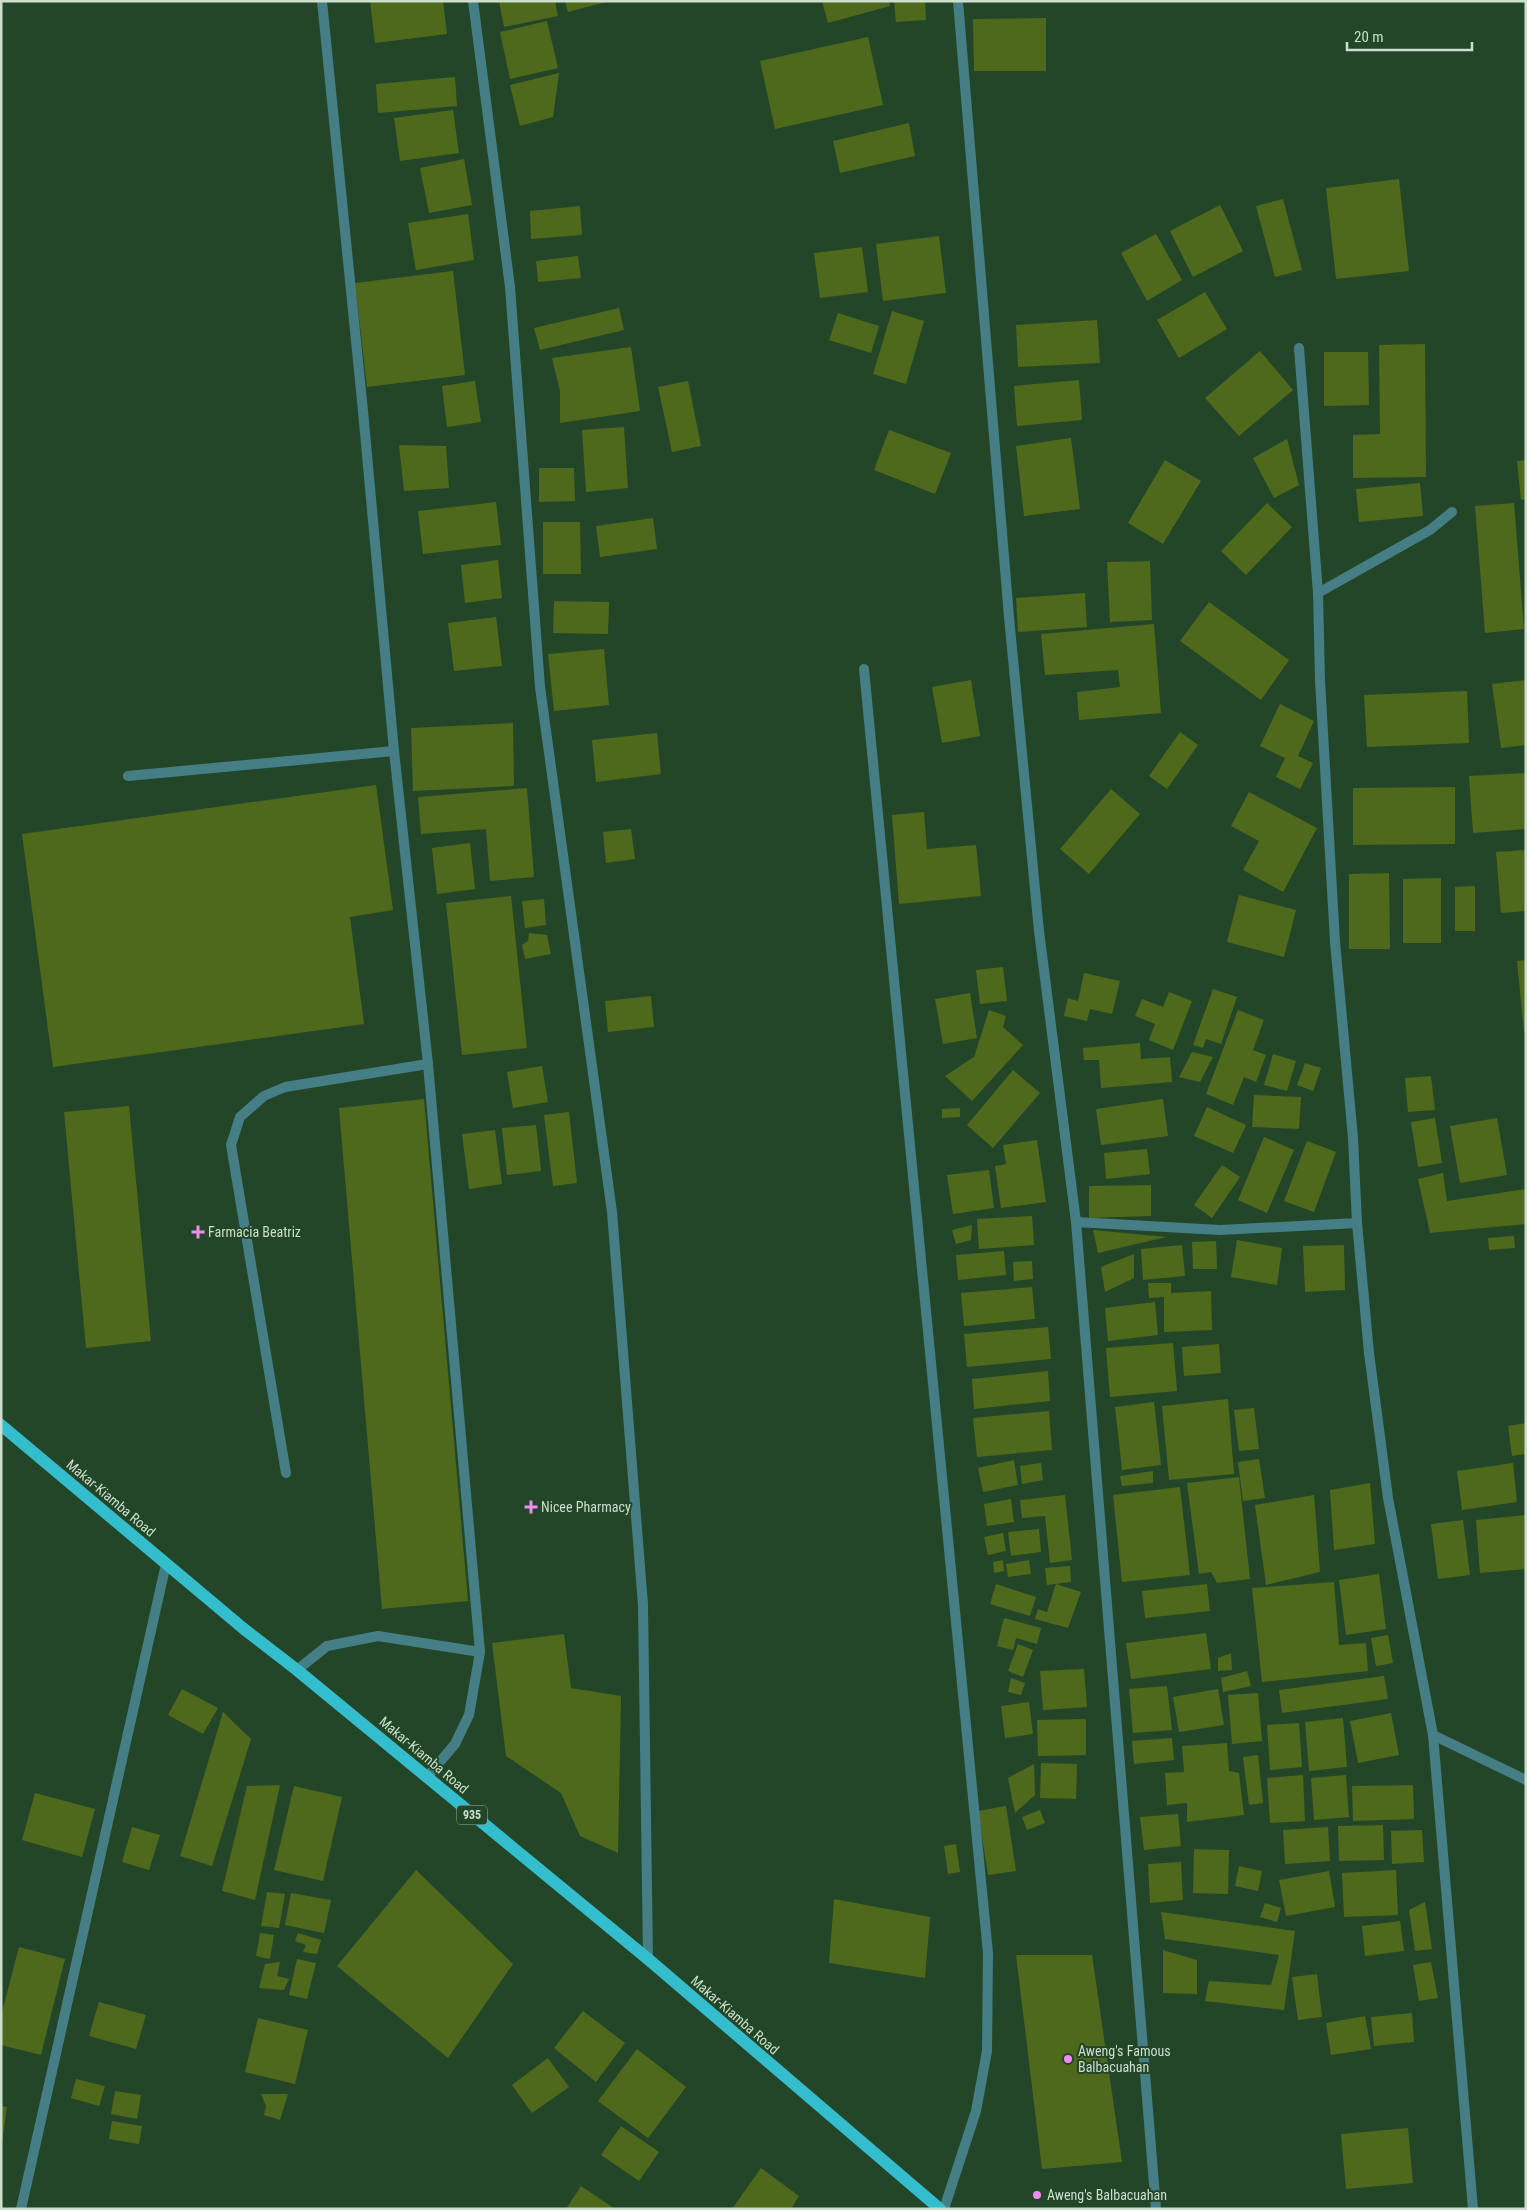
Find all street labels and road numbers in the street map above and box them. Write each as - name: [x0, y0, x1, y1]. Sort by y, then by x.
- street label: Makar-Kiamba Road: [63, 1456, 159, 1540]
- street label: Makar-Kiamba Road: [376, 1713, 472, 1797]
- road number: 935: [457, 1806, 487, 1824]
- street label: Makar-Kiamba Road: [688, 1973, 782, 2057]

